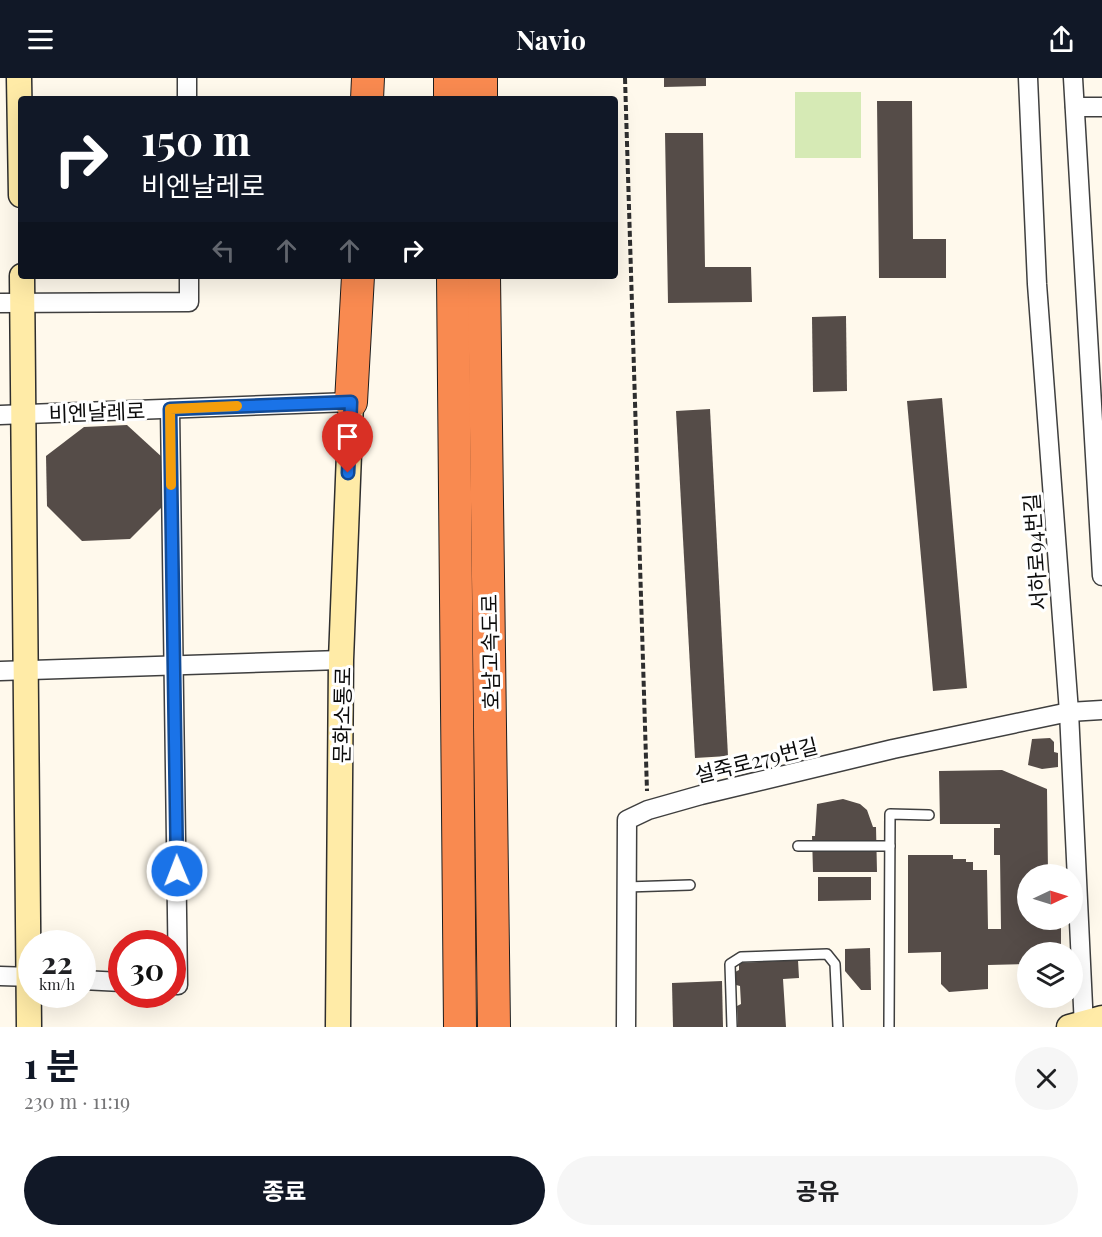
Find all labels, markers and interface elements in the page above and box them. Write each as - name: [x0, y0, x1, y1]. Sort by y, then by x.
- text: Navio: [516, 21, 586, 57]
- icon: menu: [24, 23, 57, 56]
- icon: share: [1045, 23, 1078, 56]
- text: 150 m: [141, 111, 251, 167]
- icon: right: [42, 120, 120, 198]
- text: 비엔날레로: [141, 167, 265, 203]
- icon: left: [207, 234, 240, 267]
- icon: ahead: [270, 234, 303, 267]
- icon: ahead: [333, 234, 366, 267]
- icon: right: [396, 234, 429, 267]
- street label: 비엔날레로: [48, 395, 146, 427]
- pin: [322, 411, 373, 473]
- icon: arrive: [331, 420, 364, 453]
- street label: 서하로94번길: [1016, 492, 1052, 612]
- street label: 호남고속도로: [474, 594, 504, 710]
- street label: 문화소통로: [326, 666, 356, 764]
- street label: 설죽로279번길: [692, 730, 820, 788]
- position arrow: [145, 839, 209, 903]
- north arrow: [1017, 864, 1083, 930]
- map controls: [1017, 864, 1083, 1008]
- speed limit sign: 30: [108, 930, 186, 1008]
- text: 22: [41, 942, 73, 982]
- button: layers: [1017, 942, 1083, 1008]
- text: km/h: [39, 974, 75, 994]
- text: 1 분: [24, 1040, 79, 1088]
- button: close: [1015, 1047, 1078, 1110]
- text: 230 m · 11:19: [24, 1087, 130, 1114]
- button: 종료: [24, 1156, 545, 1225]
- button: 공유: [557, 1156, 1078, 1225]

